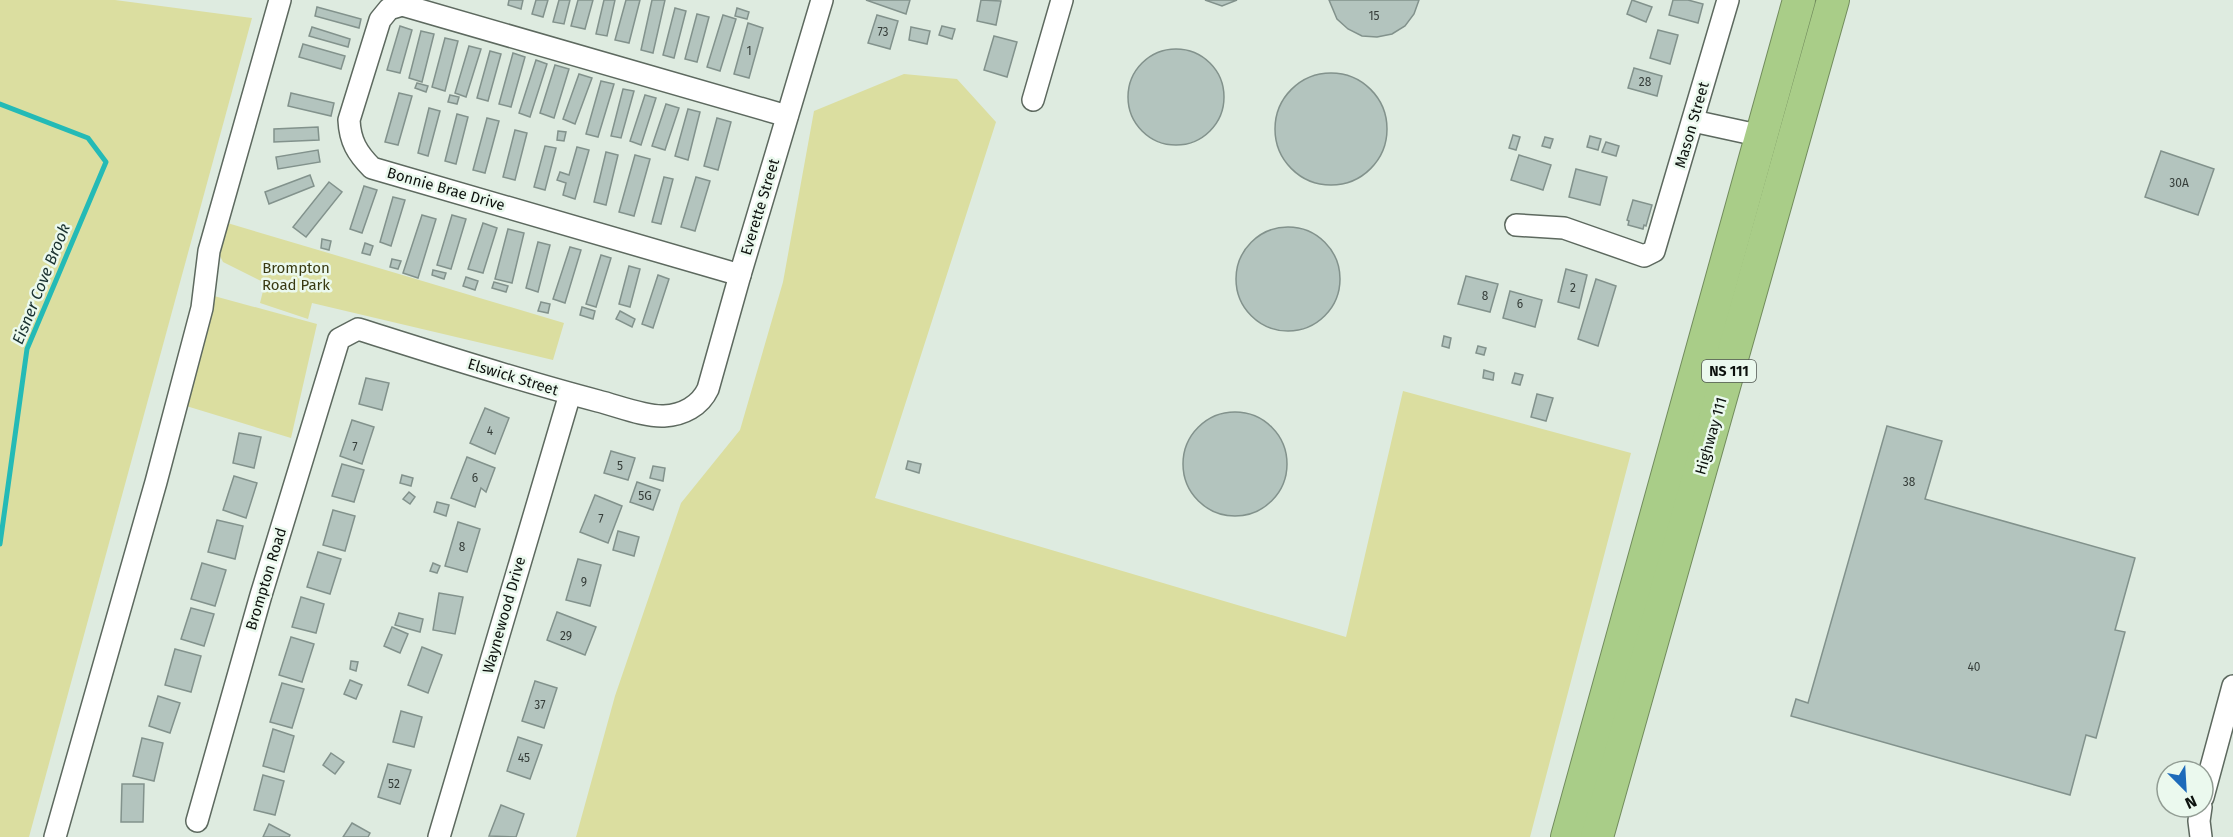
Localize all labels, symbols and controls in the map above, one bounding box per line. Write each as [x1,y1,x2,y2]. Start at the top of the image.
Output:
house number: 15 [1368,9,1380,23]
house number: 73 [877,25,889,39]
house number: 1 [746,44,752,58]
house number: 28 [1639,75,1652,89]
street label: Mason Street [1671,79,1713,170]
street label: Everette Street [737,156,783,258]
street label: Bonnie Brae Drive [385,164,507,214]
house number: 30A [2169,176,2189,190]
water label: Eisner Cove Brook [8,221,74,347]
park label: Brompton Road Park [262,259,330,294]
house number: 2 [1570,281,1576,295]
house number: 8 [1482,289,1489,303]
house number: 6 [1517,297,1523,311]
street label: Elswick Street [466,355,561,399]
road number: NS 111 [1702,360,1756,382]
street label: Highway 111 [1691,395,1731,477]
house number: 4 [487,424,494,438]
house number: 7 [352,440,358,454]
house number: 5 [617,459,623,473]
house number: 6 [472,471,478,485]
house number: 38 [1903,475,1916,489]
house number: 5G [638,489,652,503]
house number: 7 [598,512,604,526]
street label: Brompton Road [242,526,290,632]
house number: 8 [459,540,466,554]
street label: Waynewood Drive [479,555,529,675]
house number: 9 [581,575,587,589]
house number: 29 [560,629,572,643]
house number: 40 [1967,660,1981,674]
house number: 37 [534,698,546,712]
house number: 45 [518,751,530,765]
north arrow [2155,759,2215,819]
house number: 52 [388,777,400,791]
text: N [2182,791,2200,813]

